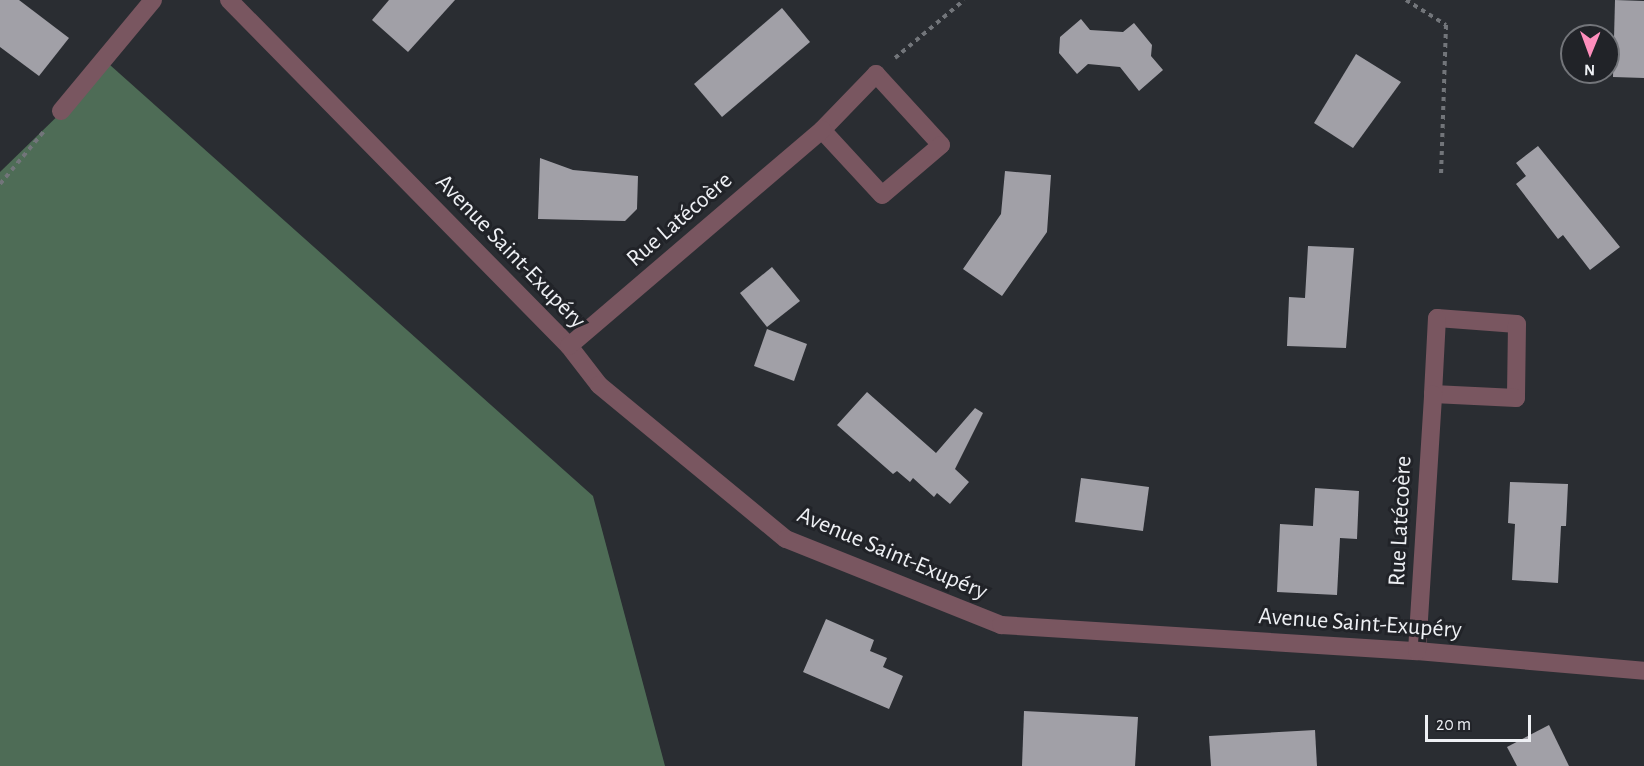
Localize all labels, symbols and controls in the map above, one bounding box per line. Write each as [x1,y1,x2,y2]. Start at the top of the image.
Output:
north arrow [1560,24,1620,84]
text: N [1584,62,1595,78]
street label: Rue Latécoère [621,166,739,274]
street label: Avenue Saint-Exupéry [429,169,591,335]
street label: Rue Latécoère [1383,455,1419,587]
street label: Avenue Saint-Exupéry [793,501,991,607]
street label: Avenue Saint-Exupéry [1257,603,1463,645]
scale bar [1428,703,1534,741]
text: 20 m [1436,716,1471,734]

